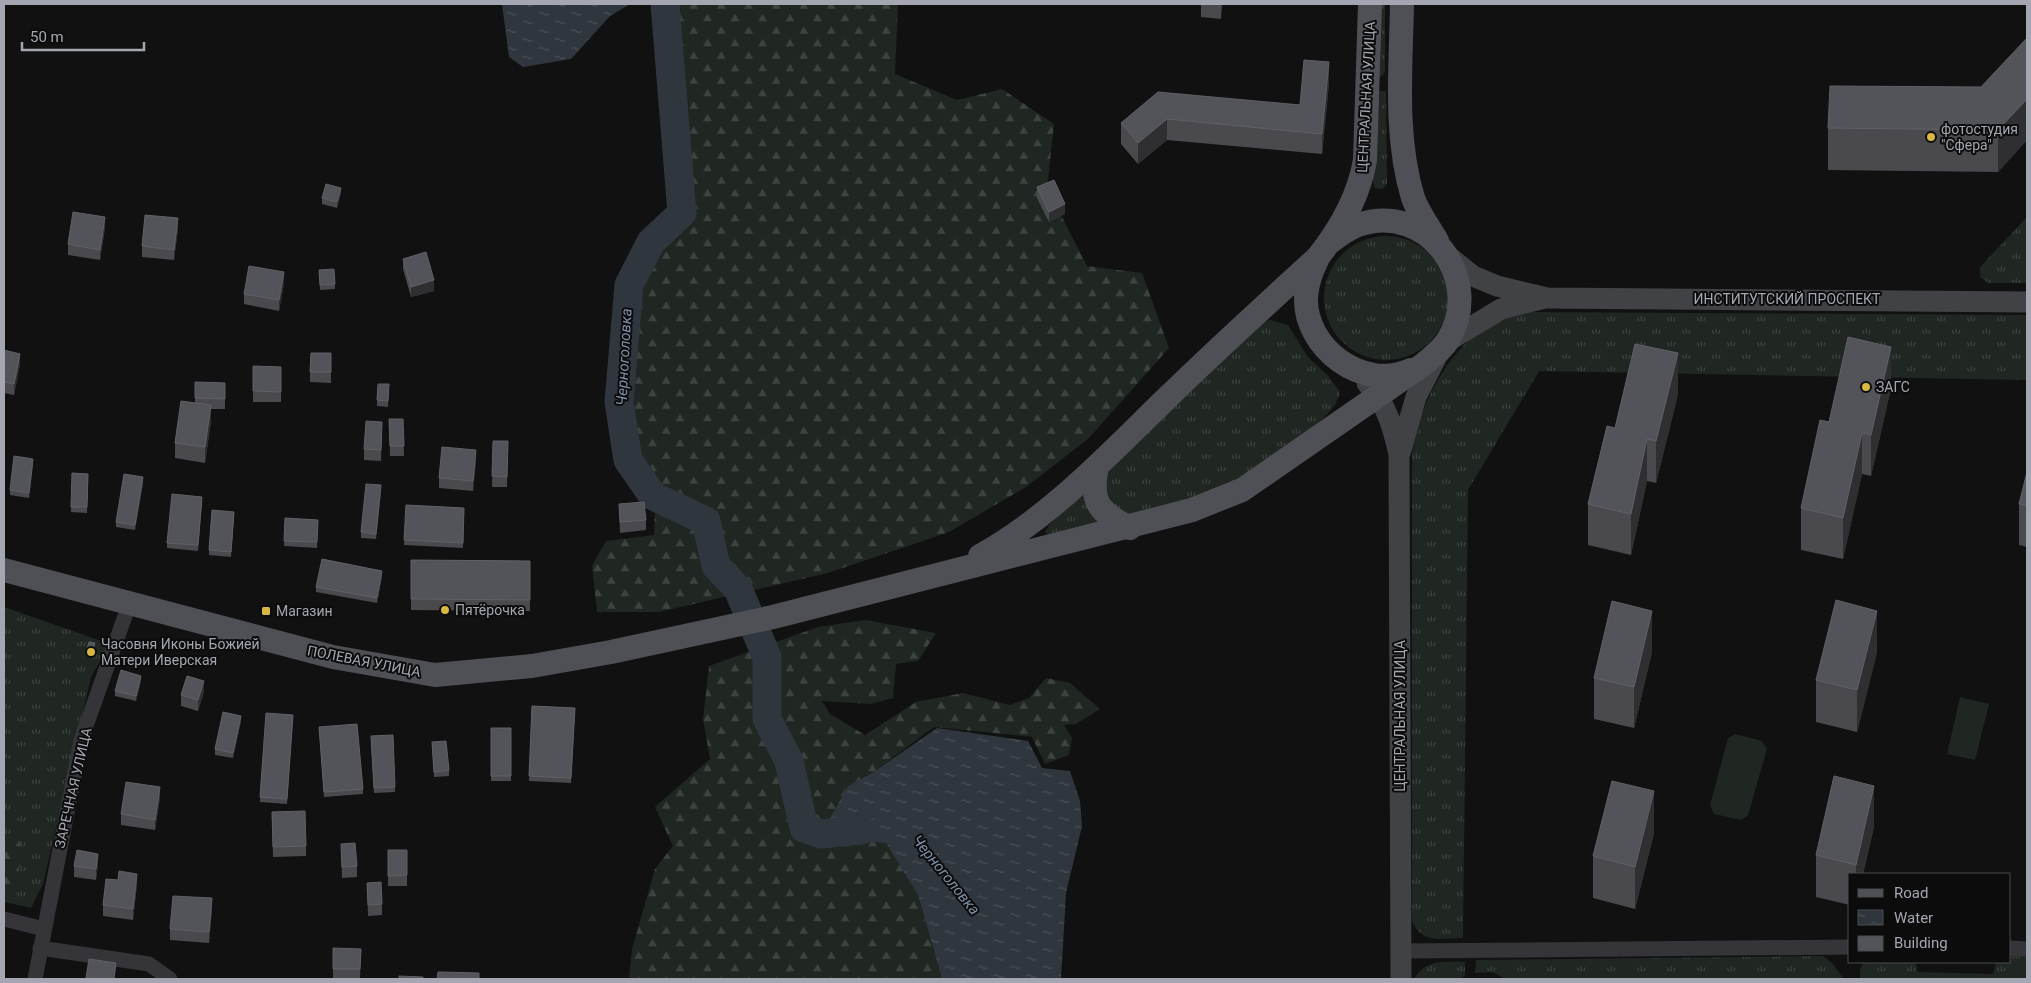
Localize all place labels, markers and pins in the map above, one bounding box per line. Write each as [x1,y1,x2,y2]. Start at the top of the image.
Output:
place label: фотостудия "Сфера" [1941,121,2018,153]
marker: фотостудия "Сфера" [1925,131,1937,143]
place label: ЗАГС [1876,379,1910,395]
marker: ЗАГС [1860,381,1872,393]
place label: Пятёрочка [455,602,525,618]
place label: Магазин [276,603,333,619]
marker: Пятёрочка [439,604,451,616]
marker: Магазин [260,605,272,617]
place label: Часовня Иконы Божией Матери Иверская [101,636,260,668]
marker: Часовня Иконы Божией Матери Иверская [85,646,97,658]

